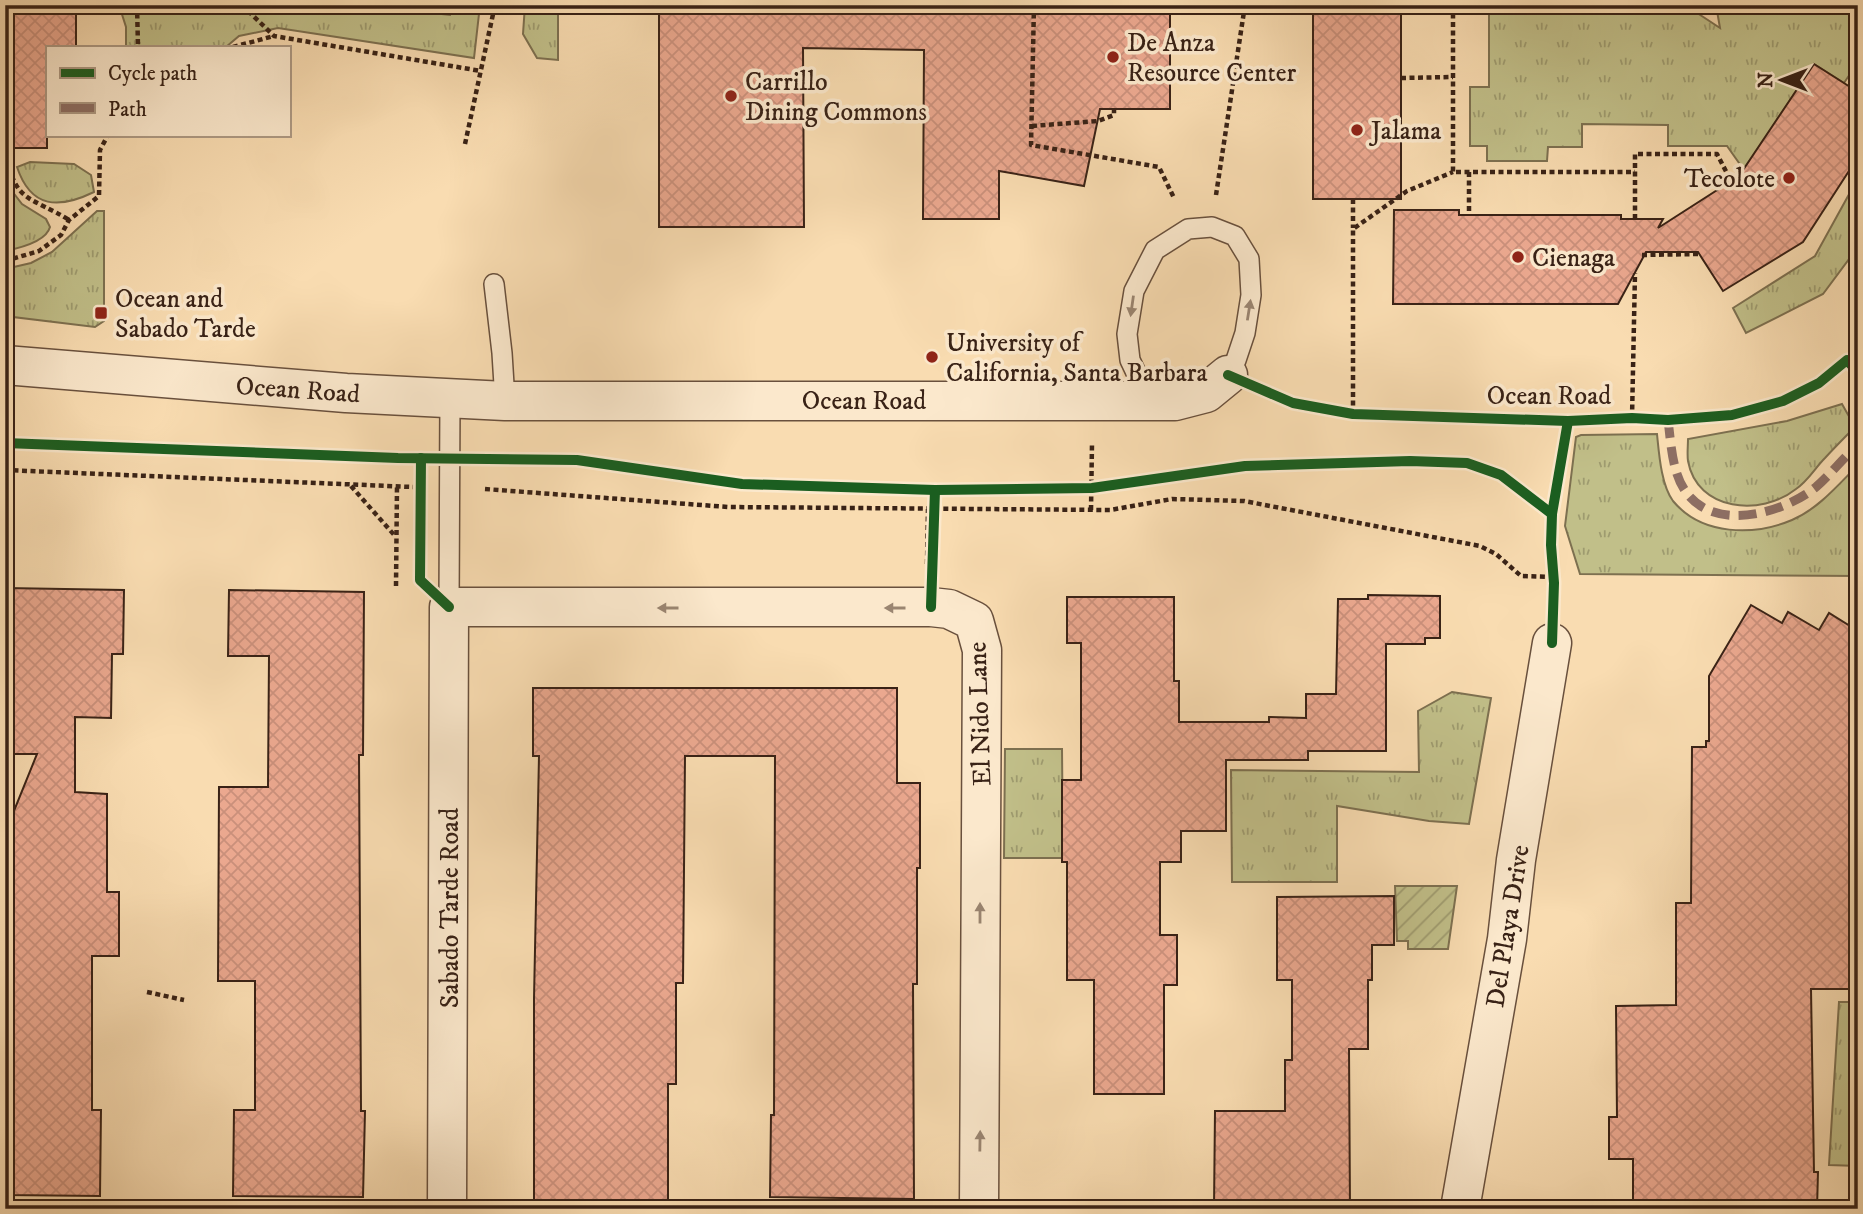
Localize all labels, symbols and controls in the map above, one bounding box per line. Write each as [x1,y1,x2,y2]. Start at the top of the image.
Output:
place label: De Anza Resource Center [1127,27,1297,90]
legend [46,46,290,136]
north arrow [1748,46,1818,116]
marker: De Anza Resource Center [1105,49,1121,65]
text: Cycle path [108,61,197,87]
place label: Carrillo Dining Commons [745,66,927,129]
text: N [1755,72,1778,88]
marker: Carrillo Dining Commons [723,88,739,104]
text: Path [108,97,147,123]
place label: Jalama [1369,115,1441,148]
marker: Jalama [1349,122,1365,138]
place label: Tecolote [1684,163,1775,196]
marker: Tecolote [1781,170,1797,186]
place label: Cienaga [1532,242,1615,275]
marker: Cienaga [1510,249,1526,265]
place label: Ocean and Sabado Tarde [115,283,256,346]
one-way arrow [1126,295,1137,317]
one-way arrow [1244,299,1255,321]
marker: Ocean and Sabado Tarde [93,305,109,321]
place label: University of California, Santa Barbara [946,327,1208,390]
marker: University of California, Santa Barbara [924,349,940,365]
street label: Ocean Road [235,370,361,411]
street label: Ocean Road [1487,380,1611,413]
street label: Ocean Road [802,385,926,418]
one-way arrow [657,602,679,614]
one-way arrow [884,602,906,614]
street label: El Nido Lane [961,641,1000,787]
street label: Sabado Tarde Road [434,808,467,1008]
street label: Del Playa Drive [1479,843,1538,1010]
one-way arrow [974,902,986,924]
one-way arrow [974,1129,985,1151]

